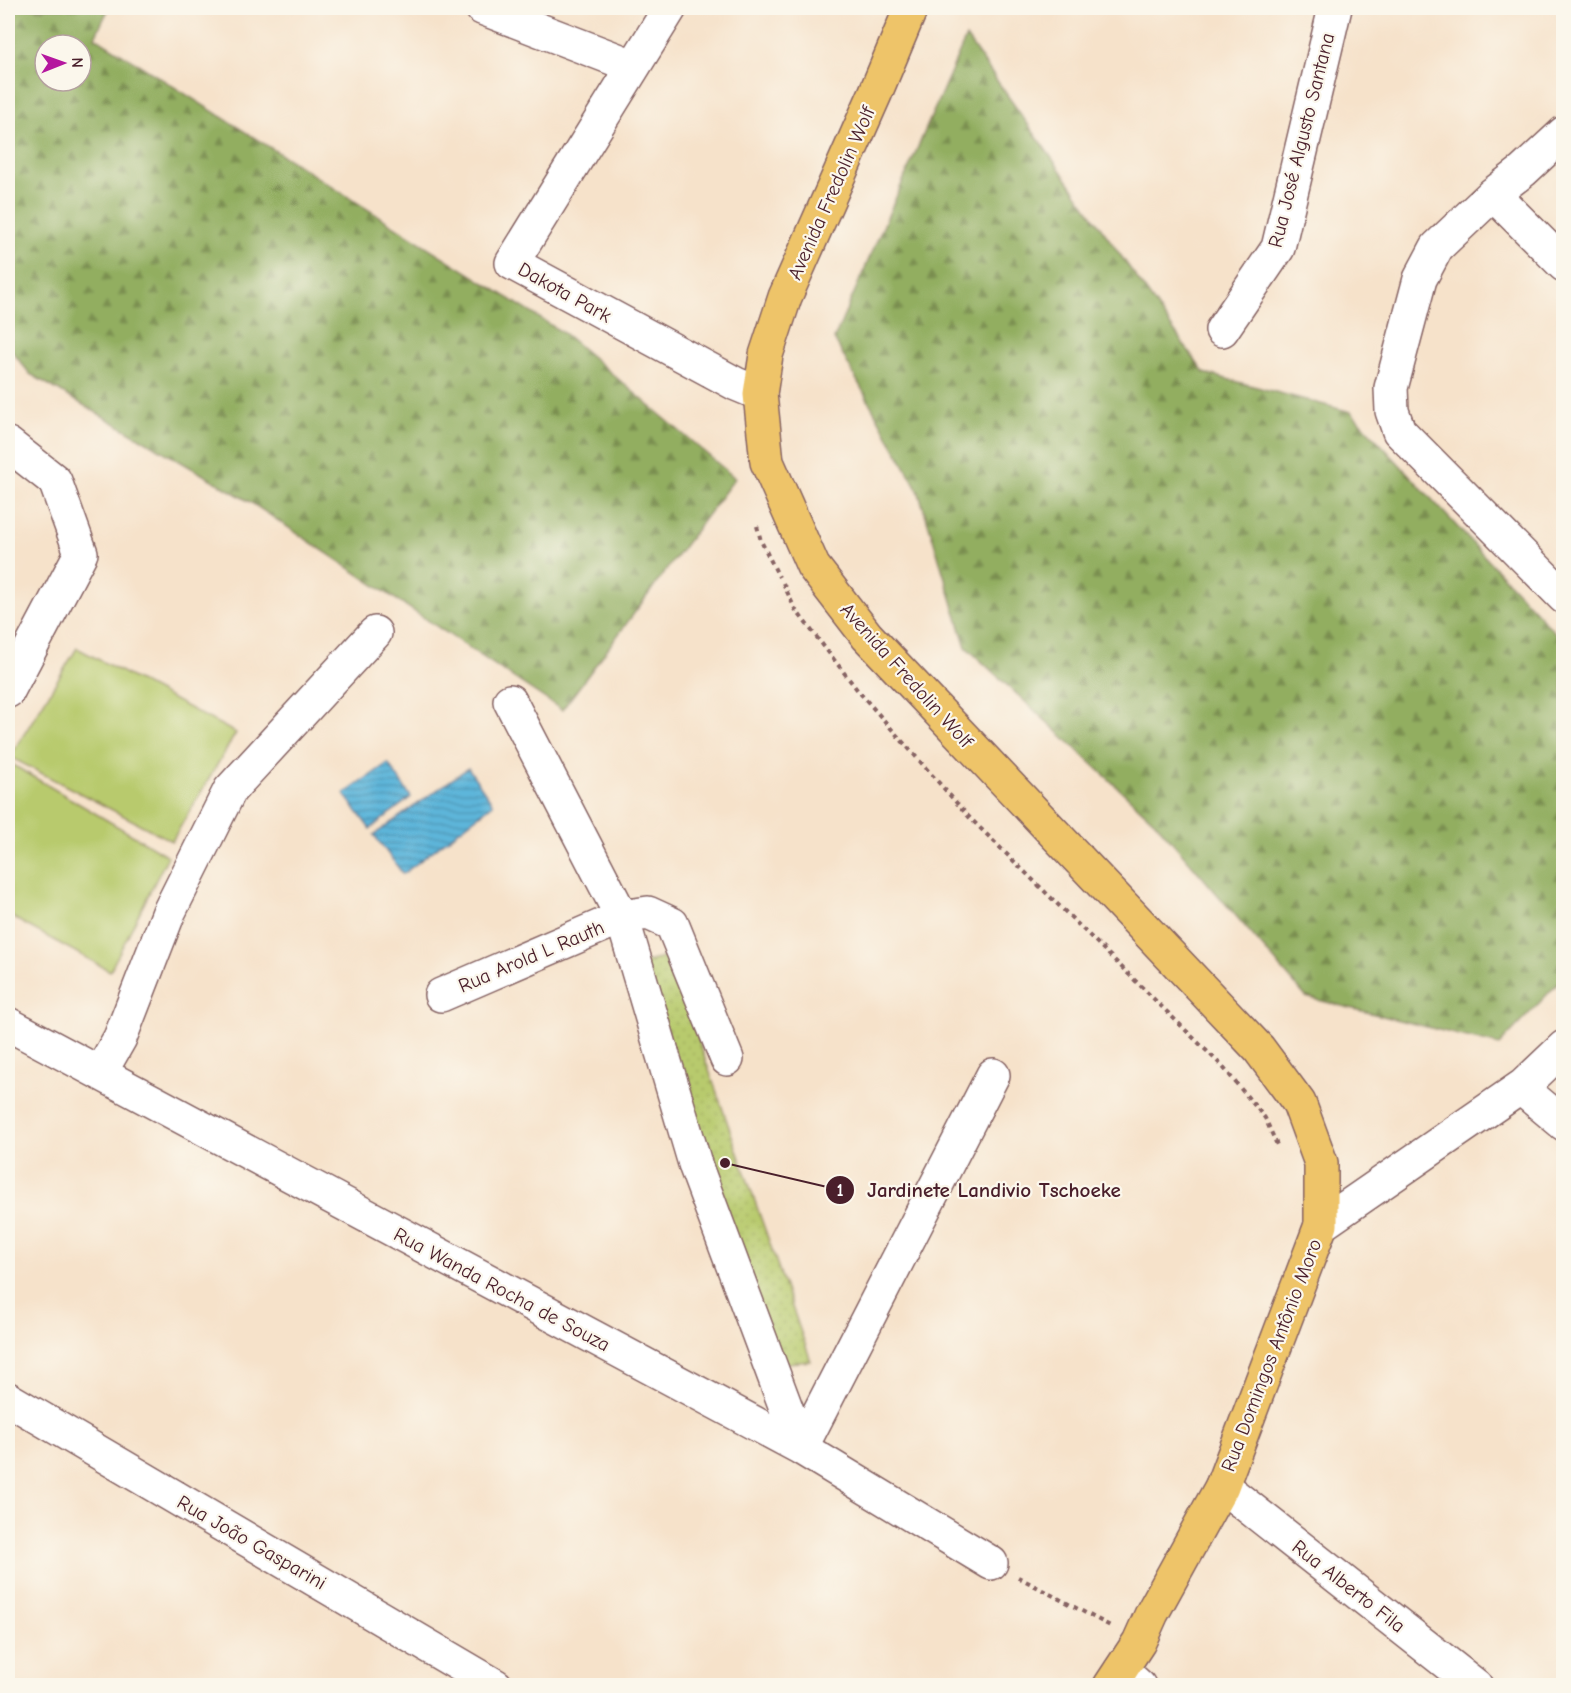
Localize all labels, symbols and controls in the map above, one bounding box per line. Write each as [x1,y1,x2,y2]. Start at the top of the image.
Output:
street label: Rua José Algusto Santana [1264,30,1339,250]
north arrow [33,33,93,93]
text: N [68,57,86,68]
street label: Avenida Fredolin Wolf [783,102,881,283]
street label: Dakota Park [514,257,616,328]
street label: Avenida Fredolin Wolf [836,598,979,754]
street label: Rua Arold L Rauth [455,915,607,998]
callout: Jardinete Landivio Tschoeke [825,1170,1132,1209]
text: Jardinete Landivio Tschoeke [867,1178,1121,1202]
text: 1 [836,1180,844,1201]
street label: Rua Wanda Rocha de Souza [390,1223,614,1356]
street label: Rua Domingos Antônio Moro [1216,1236,1327,1475]
street label: Rua João Gasparini [173,1490,330,1594]
street label: Rua Alberto Fila [1288,1535,1410,1638]

